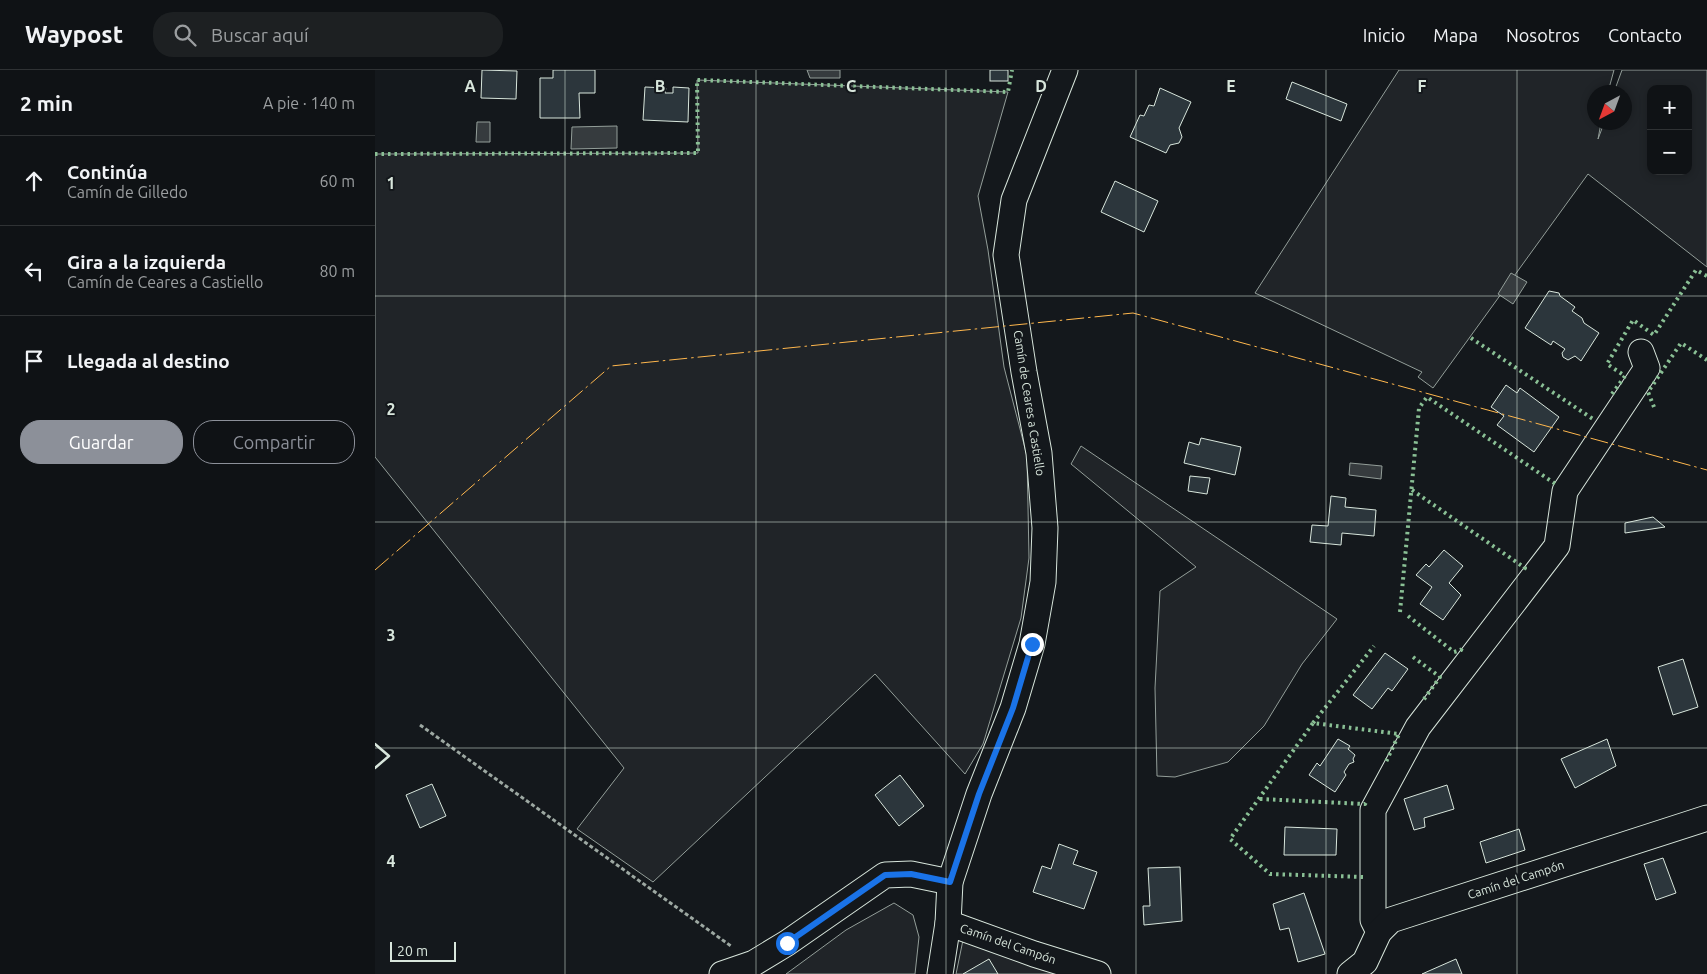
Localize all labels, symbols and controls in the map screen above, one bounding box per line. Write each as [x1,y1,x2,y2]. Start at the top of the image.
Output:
search box [153,12,503,57]
text: Waypost [25,21,123,48]
icon: search [171,21,199,49]
text: Buscar aquí [211,24,309,46]
text: Inicio [1363,25,1405,45]
text: Mapa [1433,25,1478,45]
text: Nosotros [1506,25,1580,45]
text: Contacto [1608,25,1682,45]
text: A [464,77,476,95]
text: B [655,77,665,95]
text: C [846,77,856,95]
text: D [1035,77,1047,95]
text: E [1226,77,1236,95]
text: F [1418,77,1427,95]
north arrow [1587,85,1632,130]
map controls [1647,85,1692,175]
button: + [1647,85,1692,130]
text: 2 min [20,91,73,115]
text: A pie · 140 m [263,94,355,112]
button: − [1647,130,1692,175]
text: Continúa [67,161,148,183]
icon: ahead [20,167,48,195]
text: 60 m [319,172,355,190]
text: 1 [386,174,396,192]
text: Camín de Gilledo [67,183,188,201]
text: Gira a la izquierda [67,251,226,273]
icon: left [20,257,48,285]
text: 80 m [319,262,355,280]
text: Camín de Ceares a Castiello [67,273,263,291]
street label: Camín de Ceares a Castiello [1012,329,1047,477]
icon: arrive [20,347,48,375]
text: Llegada al destino [67,350,230,372]
text: 2 [386,400,396,418]
button: Guardar [20,420,183,464]
button: Compartir [193,420,355,464]
text: 3 [386,626,396,644]
route end [1021,633,1044,656]
text: 4 [386,852,396,870]
street label: Camín del Campón [1466,858,1566,901]
street label: Camín del Campón [958,921,1058,966]
route start [776,932,799,955]
scale bar [390,939,456,962]
text: 20 m [397,943,428,959]

